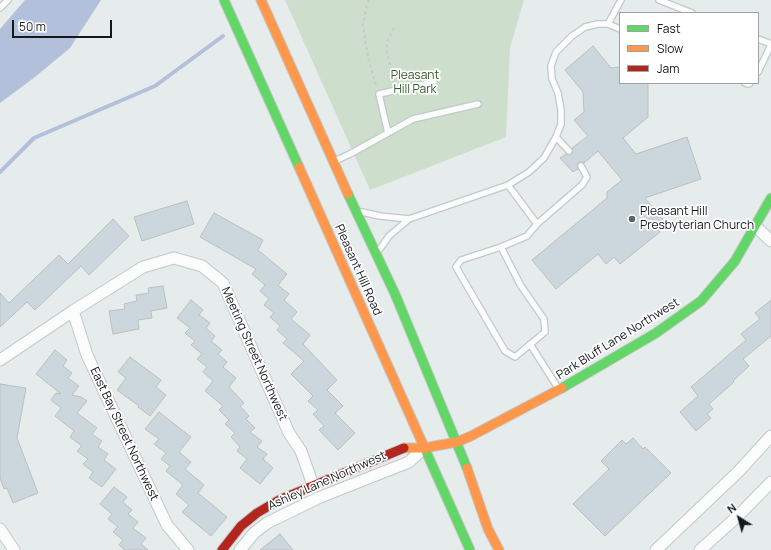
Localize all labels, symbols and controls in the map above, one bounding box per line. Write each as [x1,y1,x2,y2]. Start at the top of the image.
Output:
scale bar [14,12,114,38]
legend [619,12,759,84]
text: 50 m [19,18,46,35]
text: Fast [657,20,681,37]
text: Slow [657,40,683,57]
text: Jam [657,60,679,77]
park label: Pleasant Hill Park [391,69,439,97]
place label: Pleasant Hill Presbyterian Church [640,205,754,233]
marker: Pleasant Hill Presbyterian Church [627,214,637,224]
street label: Pleasant Hill Road [331,222,385,318]
street label: Meeting Street Northwest [218,285,290,423]
street label: Park Bluff Lane Northwest [554,295,682,383]
street label: East Bay Street Northwest [87,365,161,503]
street label: Ashley Lane Northwest [266,449,388,513]
north arrow [719,498,759,538]
text: N [724,500,739,516]

